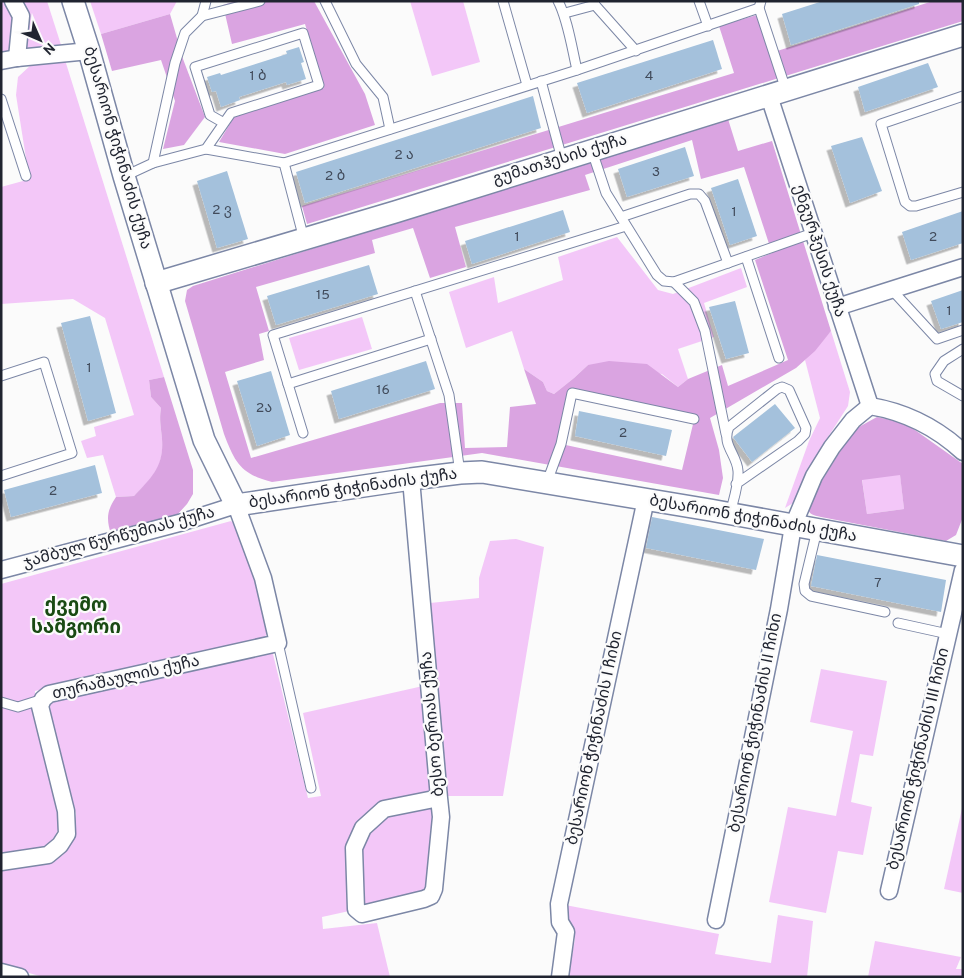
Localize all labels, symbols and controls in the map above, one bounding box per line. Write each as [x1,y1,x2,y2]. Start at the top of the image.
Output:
north arrow [15,15,65,65]
text: N [39,39,58,58]
street label: ბესარიონ ჭიჭინაძის ქუჩა [78,44,156,252]
house number: 1 ბ [250,68,267,85]
house number: 4 [645,68,653,85]
street label: გუმათჰესის ქუჩა [490,130,630,190]
house number: 2 ა [394,147,414,164]
house number: 3 [652,164,660,181]
house number: 2 ბ [325,168,345,185]
street label: ენგურჰესის ქუჩა [788,182,850,320]
house number: 2 ვ [212,202,232,219]
house number: 1 [731,204,737,221]
house number: 1 [514,229,520,246]
house number: 2 [929,229,937,246]
house number: 15 [316,287,330,304]
house number: 1 [946,303,952,320]
house number: 1 [86,360,92,377]
house number: 16 [376,382,390,399]
house number: 2ა [256,400,272,417]
house number: 2 [619,425,627,442]
street label: ბესარიონ ჭიჭინაძის ქუჩა [248,464,458,514]
house number: 2 [49,483,57,500]
street label: ბესარიონ ჭიჭინაძის ქუჩა [648,491,858,547]
street label: ჯამბულ წურწუმიას ქუჩა [21,503,217,573]
house number: 7 [874,575,882,592]
district label: ქვემო სამგორი [31,594,121,640]
street label: ბესარიონ ჭიჭინაძის II ჩიხი [725,612,787,834]
street label: ბესარიონ ჭიჭინაძის I ჩიხი [562,629,628,847]
street label: ბესარიონ ჭიჭინაძის III ჩიხი [884,646,954,872]
street label: თურაშაულის ქუჩა [50,651,202,705]
street label: ბესო ბერიას ქუჩა [417,651,449,797]

